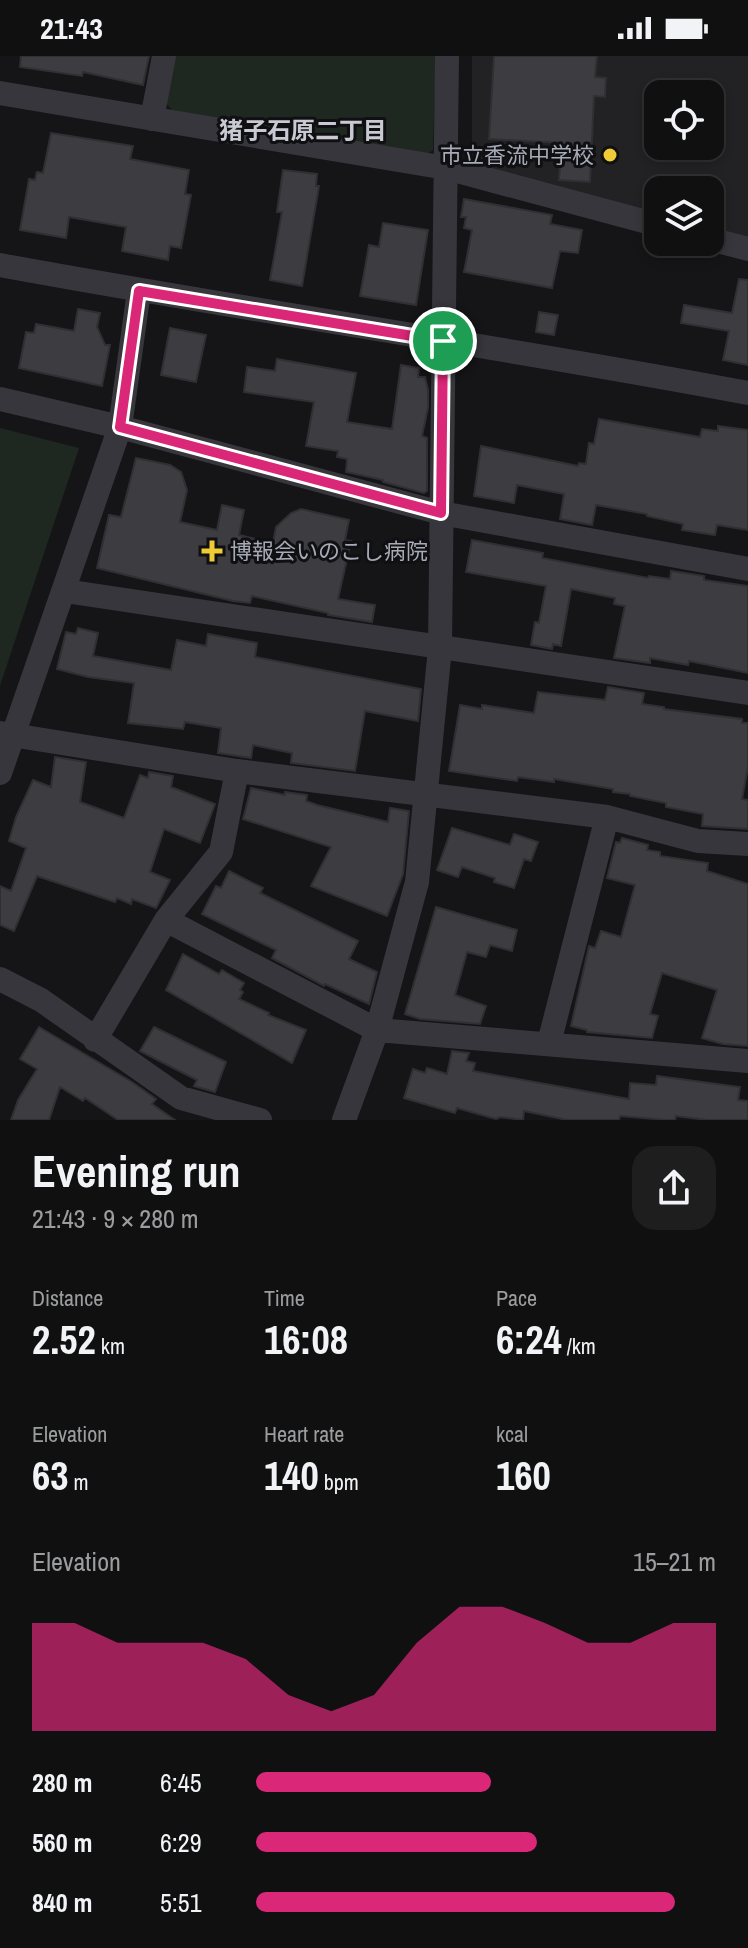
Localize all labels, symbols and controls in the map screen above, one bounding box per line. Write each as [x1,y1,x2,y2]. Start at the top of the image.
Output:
text: 21:43 [40,8,103,48]
map controls [644,80,724,256]
button: locate [644,80,724,160]
district label: 猪子石原二丁目 [219,114,387,146]
place label: 市立香流中学校 [440,140,594,170]
marker: 市立香流中学校 [601,146,619,164]
button: layers [644,176,724,256]
pin [409,307,477,375]
icon: arrive [421,319,465,363]
place label: 博報会いのこし病院 [230,536,428,566]
marker: 博報会いのこし病院 [201,540,223,562]
text: Evening run [32,1141,241,1201]
button: share [632,1146,716,1230]
text: 21:43 · 9 × 280 m [32,1201,199,1236]
text: Distance [32,1283,103,1313]
text: Time [264,1283,305,1313]
text: Pace [496,1283,537,1313]
text: 2.52 [32,1313,96,1366]
text: 16:08 [264,1313,348,1366]
text: 6:24 [496,1313,562,1366]
text: km [96,1331,125,1361]
text: /km [562,1331,596,1361]
text: Elevation [32,1419,107,1449]
text: Heart rate [264,1419,344,1449]
text: kcal [496,1419,528,1449]
text: 63 [32,1449,68,1502]
text: 140 [264,1449,319,1502]
text: 160 [496,1449,551,1502]
text: m [68,1467,89,1497]
text: bpm [319,1467,359,1497]
text: Elevation [32,1544,121,1579]
text: 15–21 m [633,1544,716,1579]
text: 280 m [32,1765,92,1800]
text: 6:45 [160,1765,202,1800]
text: 560 m [32,1825,92,1860]
text: 6:29 [160,1825,202,1860]
text: 840 m [32,1885,92,1920]
text: 5:51 [160,1885,202,1920]

